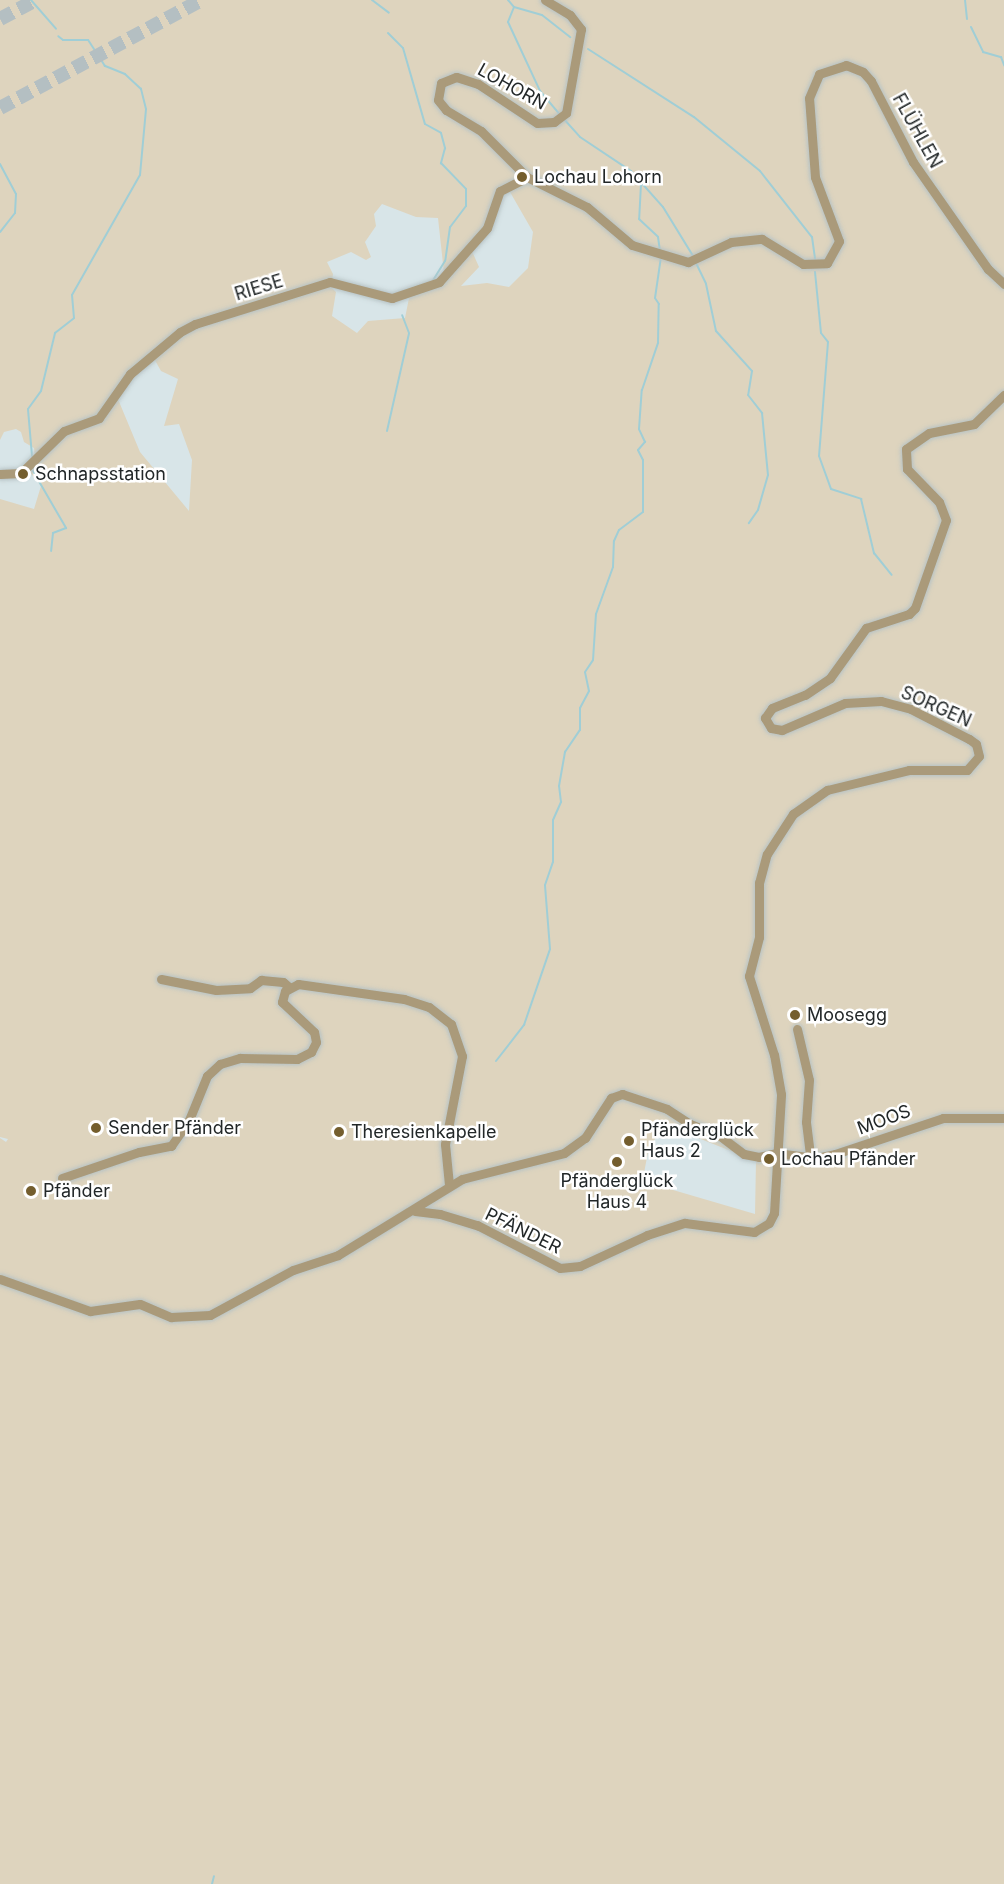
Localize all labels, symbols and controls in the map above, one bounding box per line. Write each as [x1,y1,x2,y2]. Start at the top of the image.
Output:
street label: LOHORN [474,59,550,115]
street label: FLÜHLEN [888,90,946,172]
place label: Lochau Lohorn [534,166,662,188]
marker: Lochau Lohorn [515,170,529,184]
street label: RIESE [232,270,286,306]
place label: Schnapsstation [35,463,166,485]
marker: Schnapsstation [16,467,30,481]
street label: SORGEN [897,682,975,732]
place label: Moosegg [807,1004,887,1026]
marker: Moosegg [788,1008,802,1022]
street label: MOOS [854,1100,914,1140]
place label: Sender Pfänder [108,1117,241,1139]
place label: Pfänderglück Haus 2 [641,1120,754,1162]
marker: Sender Pfänder [89,1121,103,1135]
place label: Theresienkapelle [351,1121,496,1143]
marker: Theresienkapelle [332,1125,346,1139]
marker: Pfänderglück Haus 2 [622,1134,636,1148]
place label: Lochau Pfänder [781,1148,916,1170]
marker: Lochau Pfänder [762,1152,776,1166]
marker: Pfänderglück Haus 4 [610,1155,624,1169]
place label: Pfänderglück Haus 4 [561,1171,673,1214]
place label: Pfänder [43,1180,110,1202]
marker: Pfänder [24,1184,38,1198]
street label: PFÄNDER [481,1203,565,1259]

